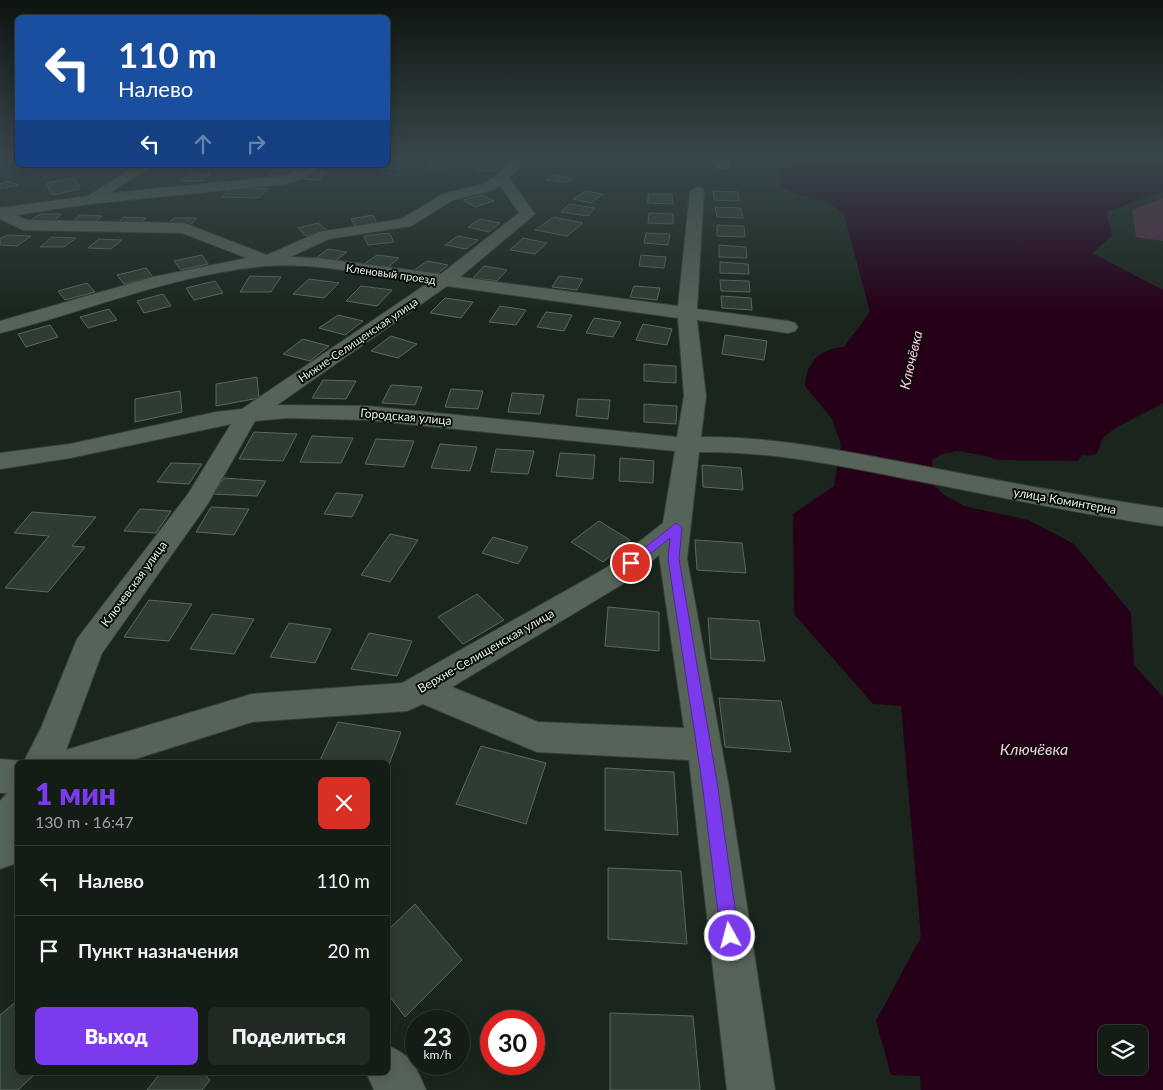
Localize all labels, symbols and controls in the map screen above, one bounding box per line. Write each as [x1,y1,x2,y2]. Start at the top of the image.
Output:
text: 110 m [118,33,217,75]
icon: left [35,35,100,100]
text: Налево [118,75,193,102]
icon: left [136,130,164,158]
icon: ahead [189,130,217,158]
icon: right [242,130,270,158]
street label: Кленовый проезд [345,261,437,286]
street label: Нижне-Селищенская улица [295,295,420,384]
water label: Ключёвка [896,329,926,391]
street label: Городская улица [360,405,452,428]
street label: улица Коминтерна [1013,484,1118,517]
street label: Ключевская улица [97,538,170,630]
pin [610,542,652,584]
icon: arrive [617,549,645,577]
street label: Верхне-Селищенская улица [415,605,557,696]
water label: Ключёвка [1000,739,1068,758]
text: 1 мин [35,775,116,811]
button: close [318,777,370,829]
text: 130 m · 16:47 [35,812,134,831]
icon: left [35,867,63,895]
text: Налево [78,869,144,892]
text: 110 m [316,869,370,892]
position arrow [703,909,755,961]
icon: arrive [35,937,63,965]
text: Пункт назначения [78,939,239,962]
text: 20 m [327,939,370,962]
button: Выход [35,1007,198,1065]
button: Поделиться [208,1007,370,1065]
speed limit sign: 30 [480,1010,545,1075]
text: 23 [423,1021,452,1051]
map controls [1098,1025,1148,1075]
button: layers [1098,1025,1148,1075]
text: km/h [423,1047,452,1062]

